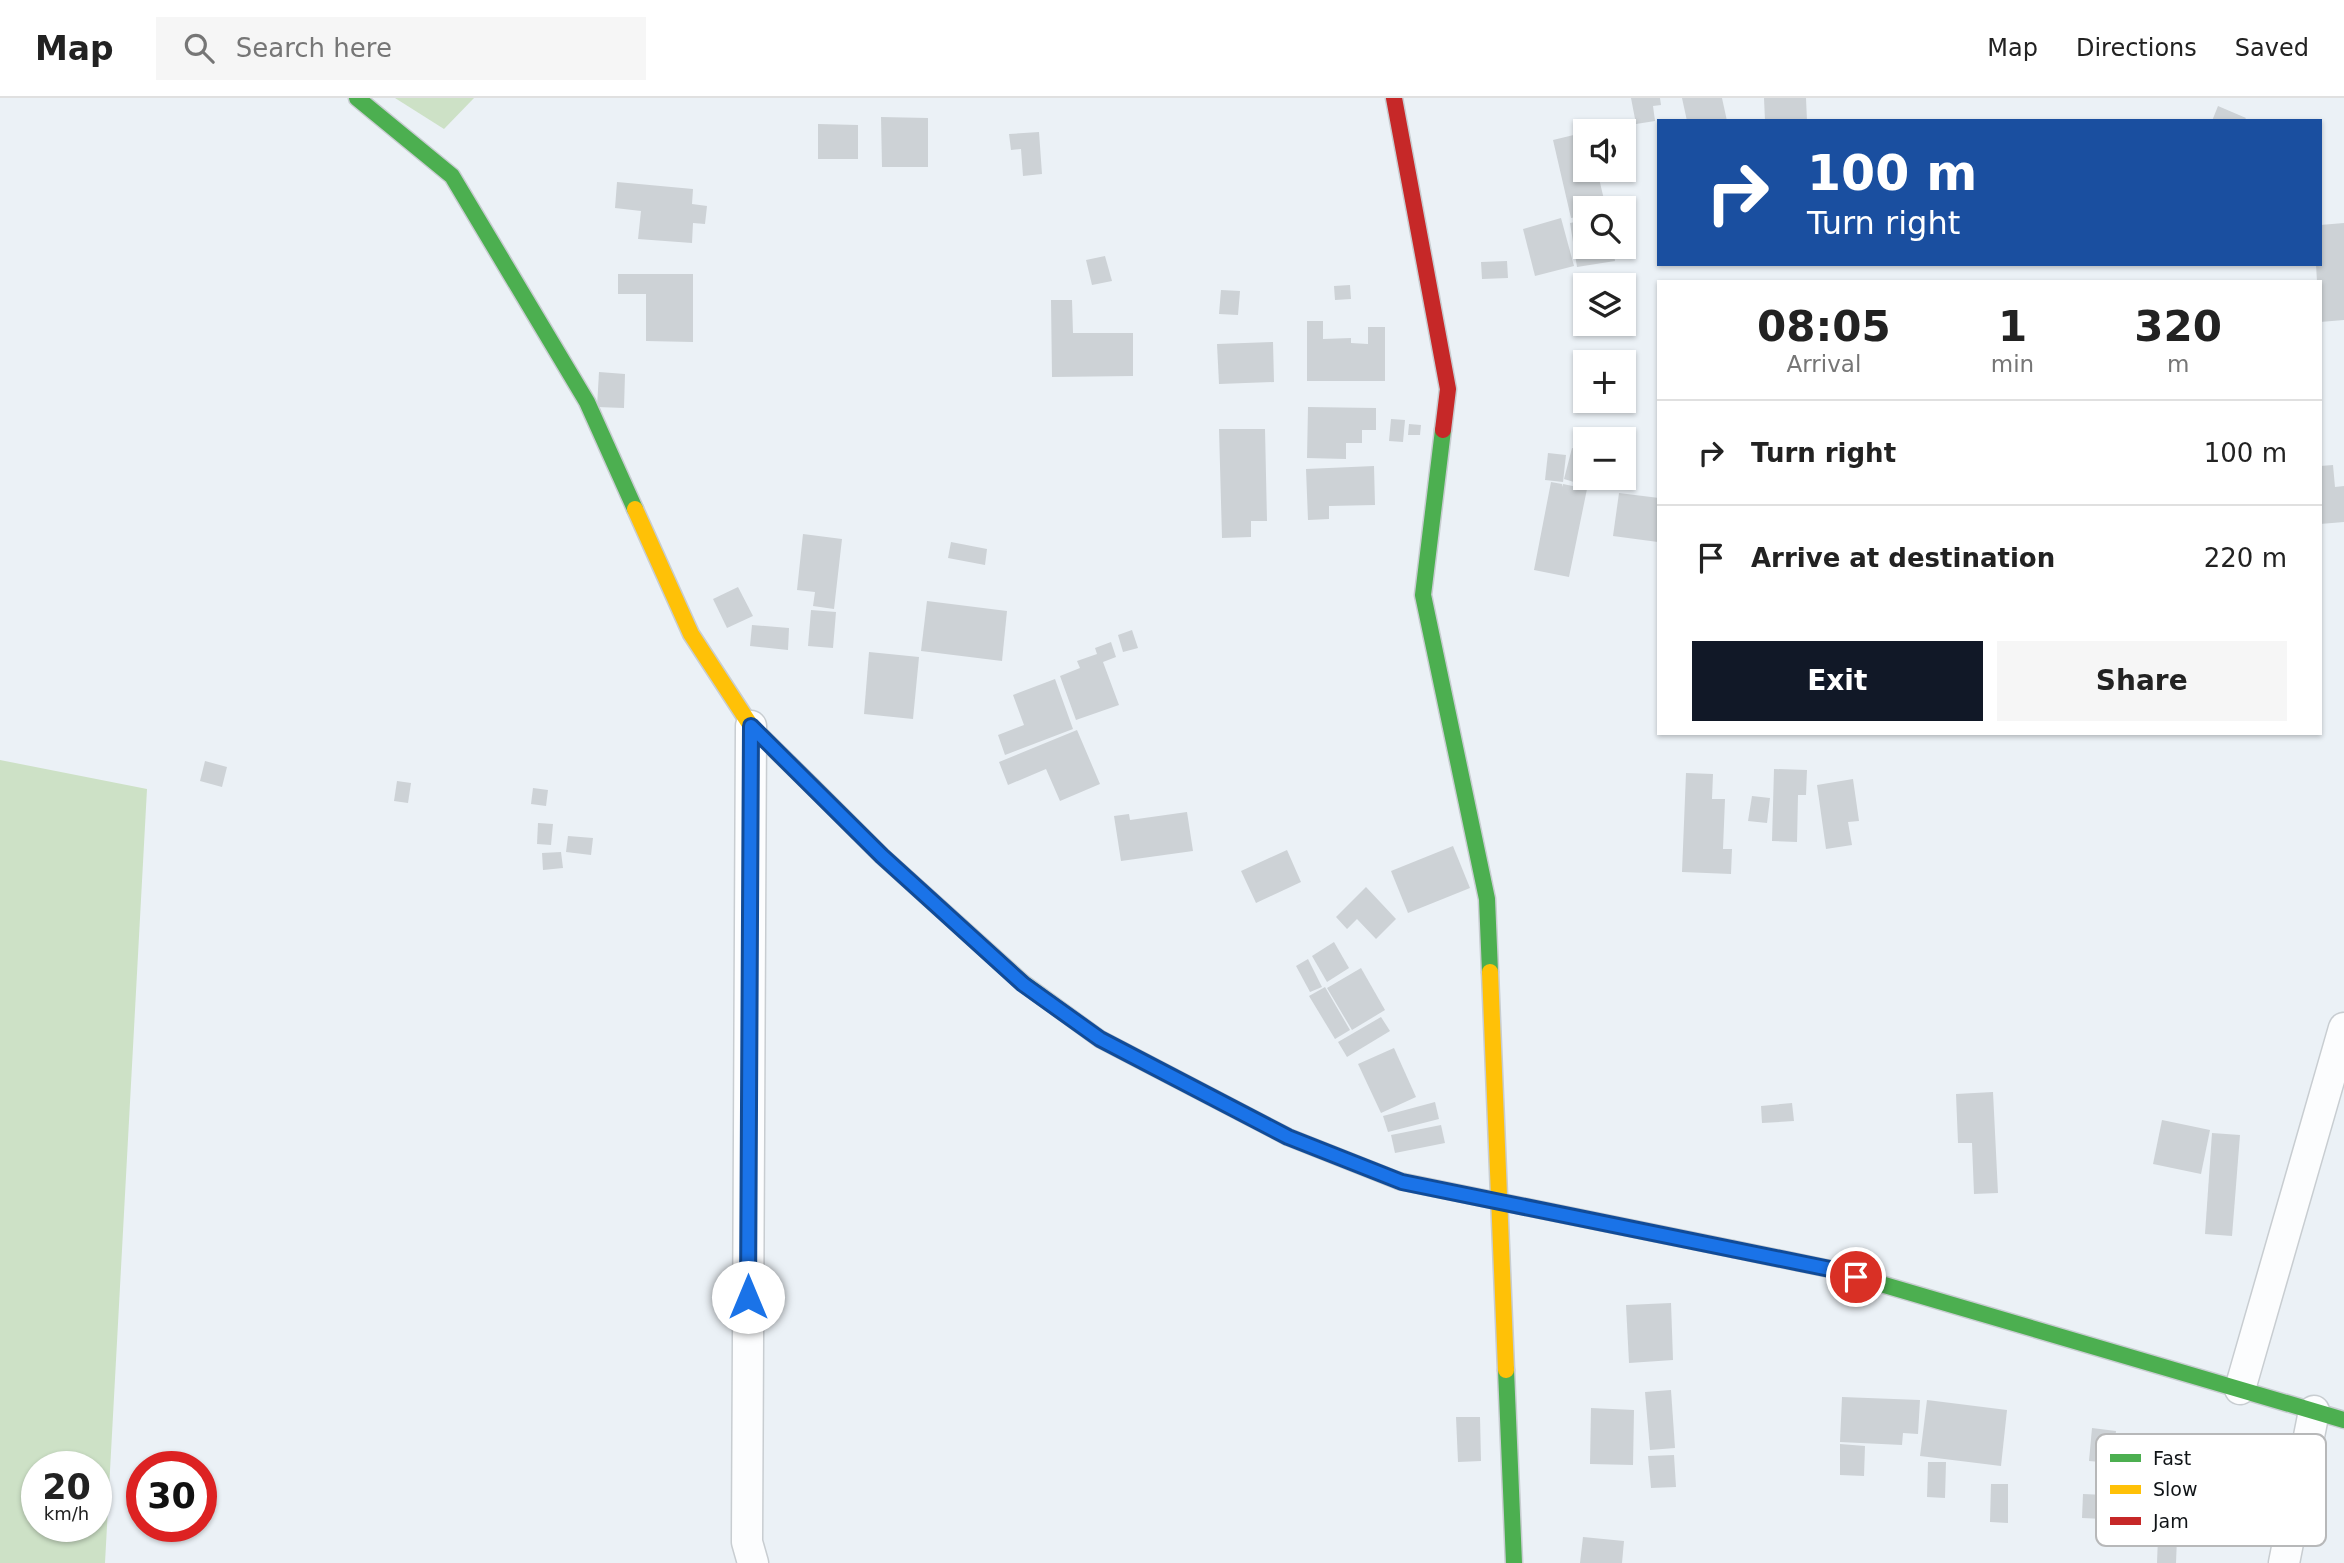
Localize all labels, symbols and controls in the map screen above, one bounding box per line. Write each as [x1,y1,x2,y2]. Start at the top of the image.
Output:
search box [156,17,646,80]
text: Map [35,29,114,68]
icon: search [180,29,218,67]
text: Search here [236,33,392,63]
text: Map [1987,34,2038,62]
text: Directions [2076,34,2197,62]
text: Saved [2235,34,2309,62]
map controls [1573,119,1636,490]
button: sound [1573,119,1636,182]
text: 100 m [1807,145,1977,202]
icon: right [1692,147,1783,238]
button: search [1573,196,1636,259]
text: Turn right [1807,204,1960,242]
button: layers [1573,273,1636,336]
text: 08:05 [1757,302,1891,351]
text: 1 [1998,302,2027,351]
text: 320 [2134,302,2222,351]
button: + [1573,350,1636,413]
text: Arrival [1787,351,1861,377]
text: min [1991,351,2034,377]
text: m [2167,351,2189,377]
button: − [1573,427,1636,490]
icon: right [1692,434,1730,472]
text: Turn right [1751,438,1896,468]
text: 100 m [2204,438,2287,468]
icon: arrive [1692,539,1730,577]
text: Arrive at destination [1751,543,2055,573]
text: 220 m [2204,543,2287,573]
button: Exit [1692,641,1983,721]
button: Share [1997,641,2287,721]
pin [1826,1247,1886,1307]
icon: arrive [1837,1258,1875,1296]
position arrow [711,1260,785,1334]
legend [2096,1434,2326,1546]
text: Fast [2153,1447,2191,1469]
speed limit sign: 30 [126,1451,217,1542]
text: 20 [42,1467,91,1507]
text: Slow [2153,1478,2198,1500]
text: km/h [44,1503,89,1524]
text: Jam [2152,1510,2189,1532]

